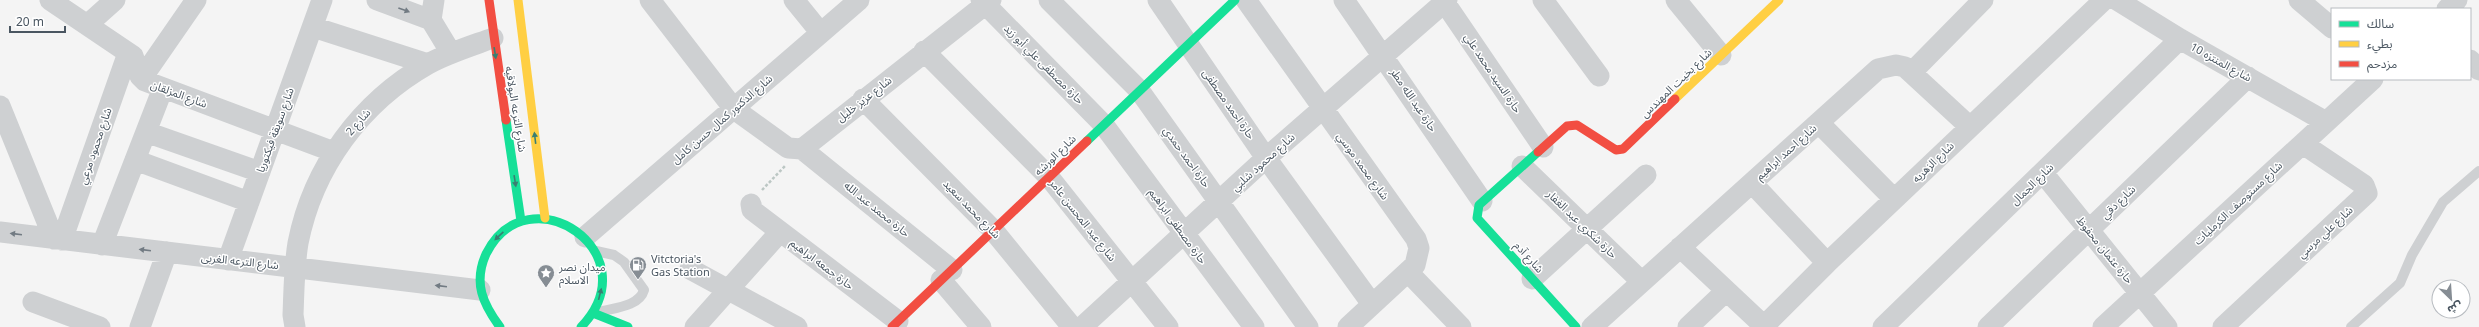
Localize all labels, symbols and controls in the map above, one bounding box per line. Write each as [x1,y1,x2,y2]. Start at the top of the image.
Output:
scale bar [10,8,65,34]
one-way arrow [399,8,411,14]
legend [2331,8,2471,80]
text: 20 m [16,13,44,30]
text: سالك [2367,15,2394,32]
street label: حارة مصطفى علي أبو زيد [999,20,1088,109]
street label: حارة السيد محمد علي [1459,30,1526,117]
text: بطيء [2367,35,2393,54]
street label: شارع المنتزه 10 [2187,39,2255,86]
street label: شارع بخيت المهندس [1637,44,1715,121]
one-way arrow [492,47,498,59]
text: مزدحم [2367,55,2397,73]
street label: حارة عبد الله مطر [1387,64,1441,135]
street label: شارع الترعه البولاقيه [501,65,531,154]
street label: حارة احمد مصطفى [1200,66,1259,142]
street label: شارع الدكتور كمال حسن كامل [668,70,776,167]
street label: شارع عزيز خليل [833,72,895,126]
street label: شارع المزلقان [148,76,210,112]
street label: شارع سويقة فيكتوريا [252,85,298,175]
street label: شارع محمود مرعي [74,105,117,187]
street label: شارع 2 [342,105,374,139]
street label: شارع احمد ابراهيم [1752,120,1821,185]
street label: حارة احمد حمدي [1158,123,1215,192]
street label: شارع محمود شلبي [1228,129,1300,196]
street label: شارع محمد موسي [1332,129,1393,204]
street label: شارع الورشه [1031,131,1080,179]
one-way arrow [532,132,539,144]
street label: شارع الزهريه [1908,138,1958,186]
street label: شارع مستوصف الكرمليات [2190,157,2286,248]
street label: شارع الجمال [2007,159,2057,209]
one-way arrow [512,175,518,187]
street label: شارع عبد المحسن عامر [1045,175,1120,265]
street label: شارع محمد سعيد [940,176,1005,242]
street label: حارة محمد عبد الله [841,177,914,240]
street label: شارع دقي [2097,181,2140,224]
street label: حارة مصطفى ابراهيم [1144,185,1211,268]
street label: حارة شكري عبد الغفار [1541,185,1621,263]
street label: شارع علي مرسي [2294,202,2358,263]
street label: حارة عثمان محفوظ [2074,213,2137,287]
one-way arrow [10,231,22,237]
one-way arrow [494,231,504,240]
street label: حارة جمعه ابراهيم [786,235,858,294]
street label: شارع آدم [1511,238,1548,277]
one-way arrow [139,247,151,253]
street label: شارع الترعه الغربى [200,249,280,273]
place label: Vitctoria's Gas Station [651,251,710,279]
fuel station icon: Vitctoria's Gas Station [628,255,648,280]
place label: ميدان نصر الاسلام [558,259,606,288]
place icon: ميدان نصر الاسلام [536,263,556,288]
north arrow [2431,279,2471,319]
one-way arrow [435,282,447,289]
one-way arrow [598,288,604,301]
text: ش [2445,299,2465,318]

